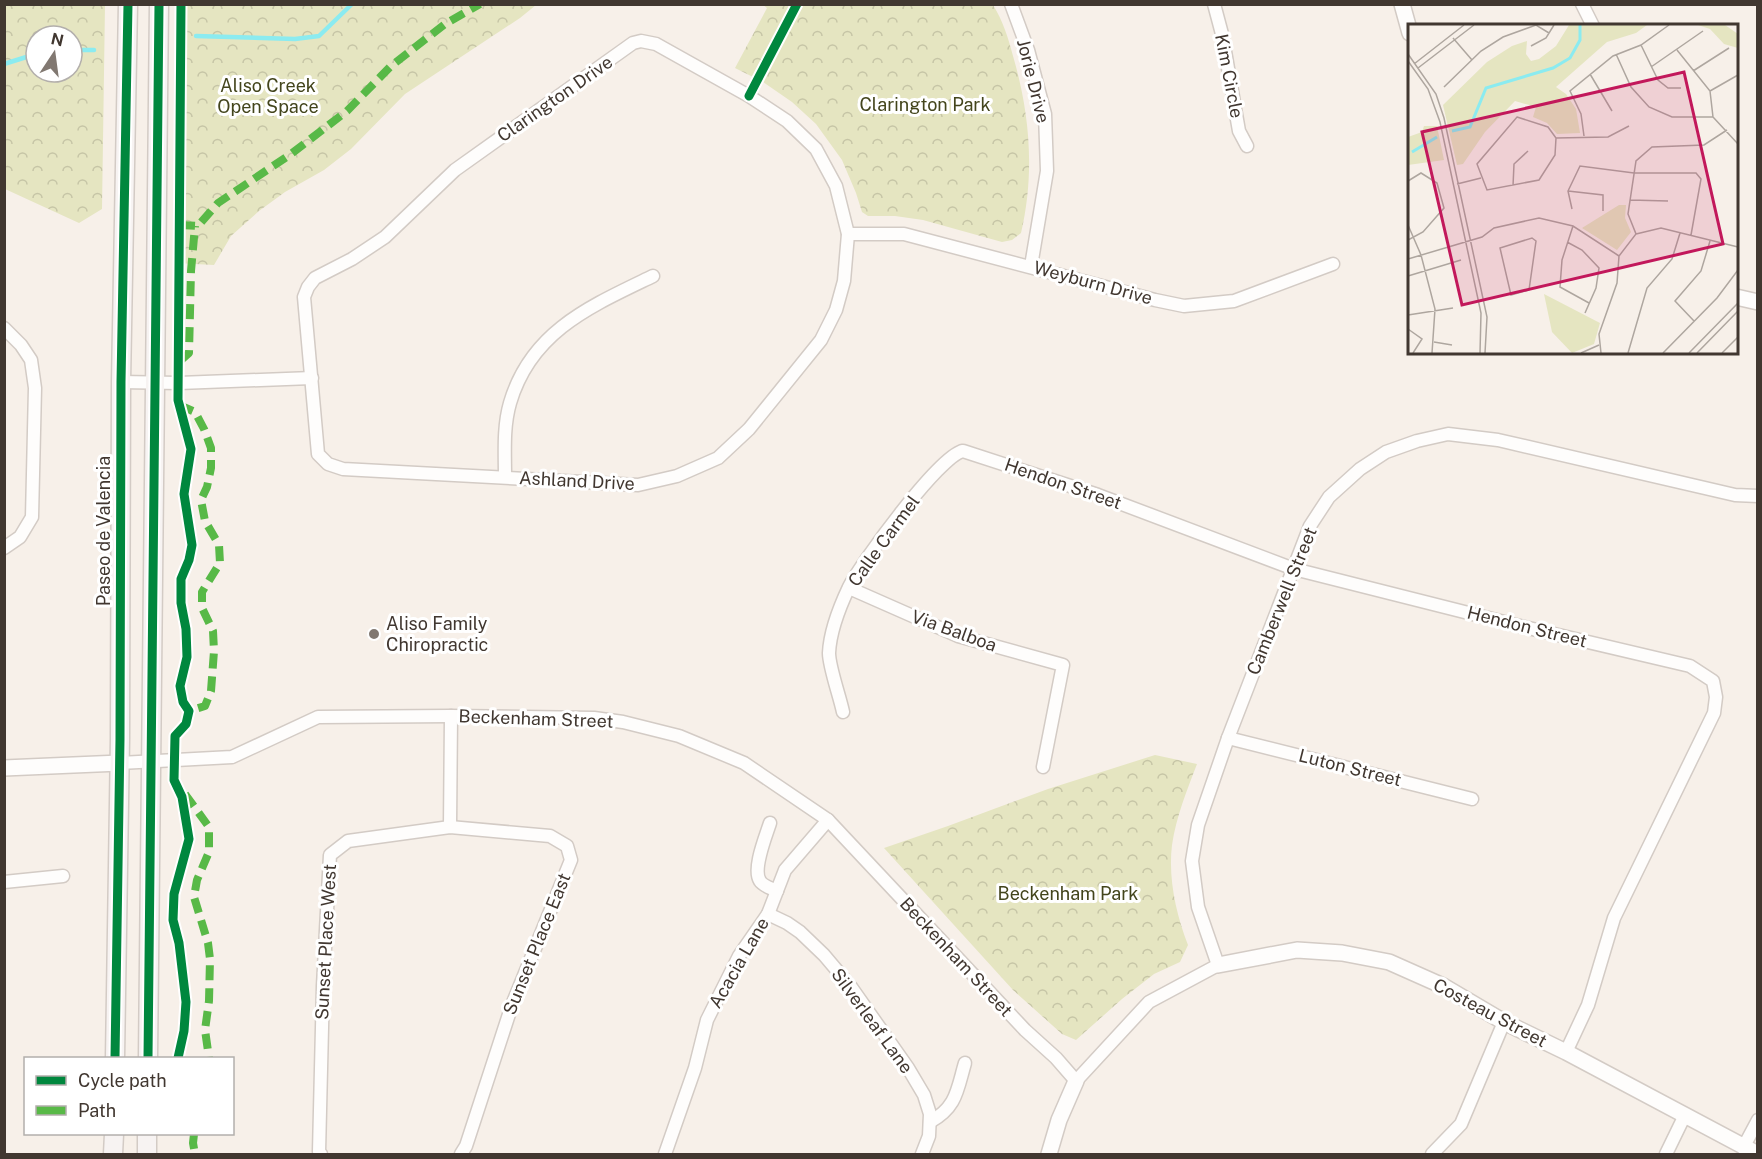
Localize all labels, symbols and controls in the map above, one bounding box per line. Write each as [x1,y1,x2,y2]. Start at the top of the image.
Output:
north arrow [24,24,84,84]
inset map [1408,24,1738,354]
text: N [49,29,65,51]
street label: Kim Circle [1211,32,1248,120]
street label: Jorie Drive [1013,37,1054,125]
street label: Clarington Drive [493,51,616,146]
park label: Aliso Creek Open Space [217,75,319,117]
park label: Clarington Park [859,94,991,115]
street label: Weyburn Drive [1031,257,1155,308]
street label: Hendon Street [1002,454,1125,513]
street label: Paseo de Valencia [93,456,114,606]
street label: Ashland Drive [519,467,635,494]
street label: Calle Carmel [844,491,924,590]
street label: Camberwell Street [1242,524,1321,678]
street label: Hendon Street [1465,602,1589,652]
street label: Via Balboa [909,605,1000,656]
place label: Aliso Family Chiropractic [386,613,488,655]
marker: Aliso Family Chiropractic [367,627,381,641]
street label: Beckenham Street [458,705,614,732]
street label: Luton Street [1297,745,1404,790]
street label: Sunset Place West [311,863,340,1020]
street label: Sunset Place East [499,870,575,1018]
park label: Beckenham Park [998,883,1138,904]
street label: Beckenham Street [896,893,1017,1021]
street label: Acacia Lane [704,914,773,1012]
street label: Silverleaf Lane [827,964,918,1077]
street label: Costeau Street [1430,974,1551,1051]
legend [24,1057,234,1135]
text: Cycle path [78,1070,167,1091]
text: Path [78,1100,116,1121]

